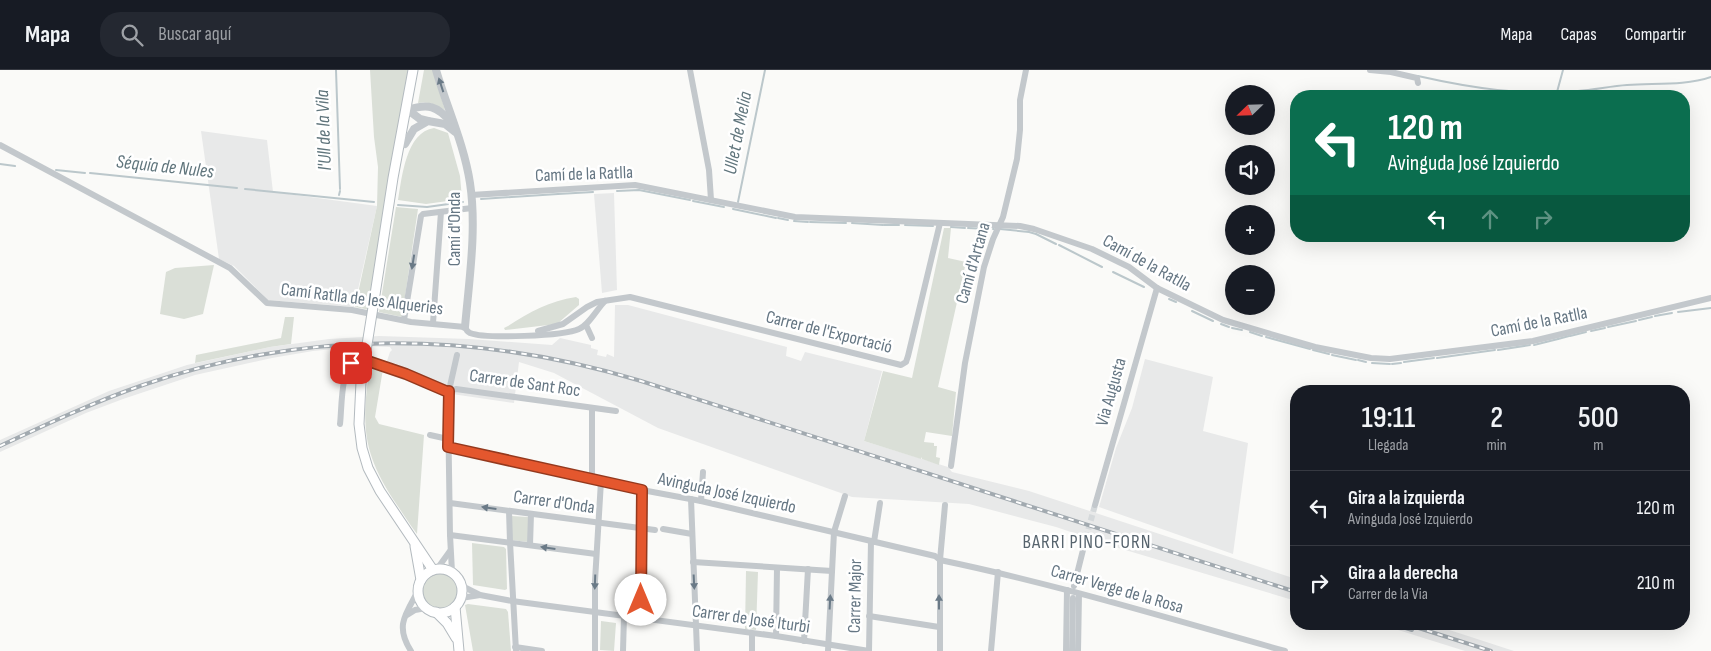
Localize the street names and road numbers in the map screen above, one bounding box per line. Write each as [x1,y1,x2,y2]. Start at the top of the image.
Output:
street label: Camí de la Ratlla [535,162,633,186]
street label: Camí d'Onda [444,192,465,266]
street label: Camí d'Artana [951,220,995,306]
street label: Camí de la Ratlla [1099,230,1195,296]
street label: Camí Ratlla de les Alqueries [280,279,444,319]
street label: Camí de la Ratlla [1489,302,1589,342]
street label: Carrer de l'Exportació [764,306,894,358]
street label: Via Augusta [1091,355,1131,429]
street label: Carrer de Sant Roc [468,365,582,401]
street label: Avinguda José Izquierdo [655,468,798,518]
street label: Carrer d'Onda [512,486,596,518]
street label: Carrer Major [844,559,866,633]
street label: Carrer Verge de la Rosa [1048,560,1186,618]
street label: Carrer de José Iturbi [691,600,811,638]

